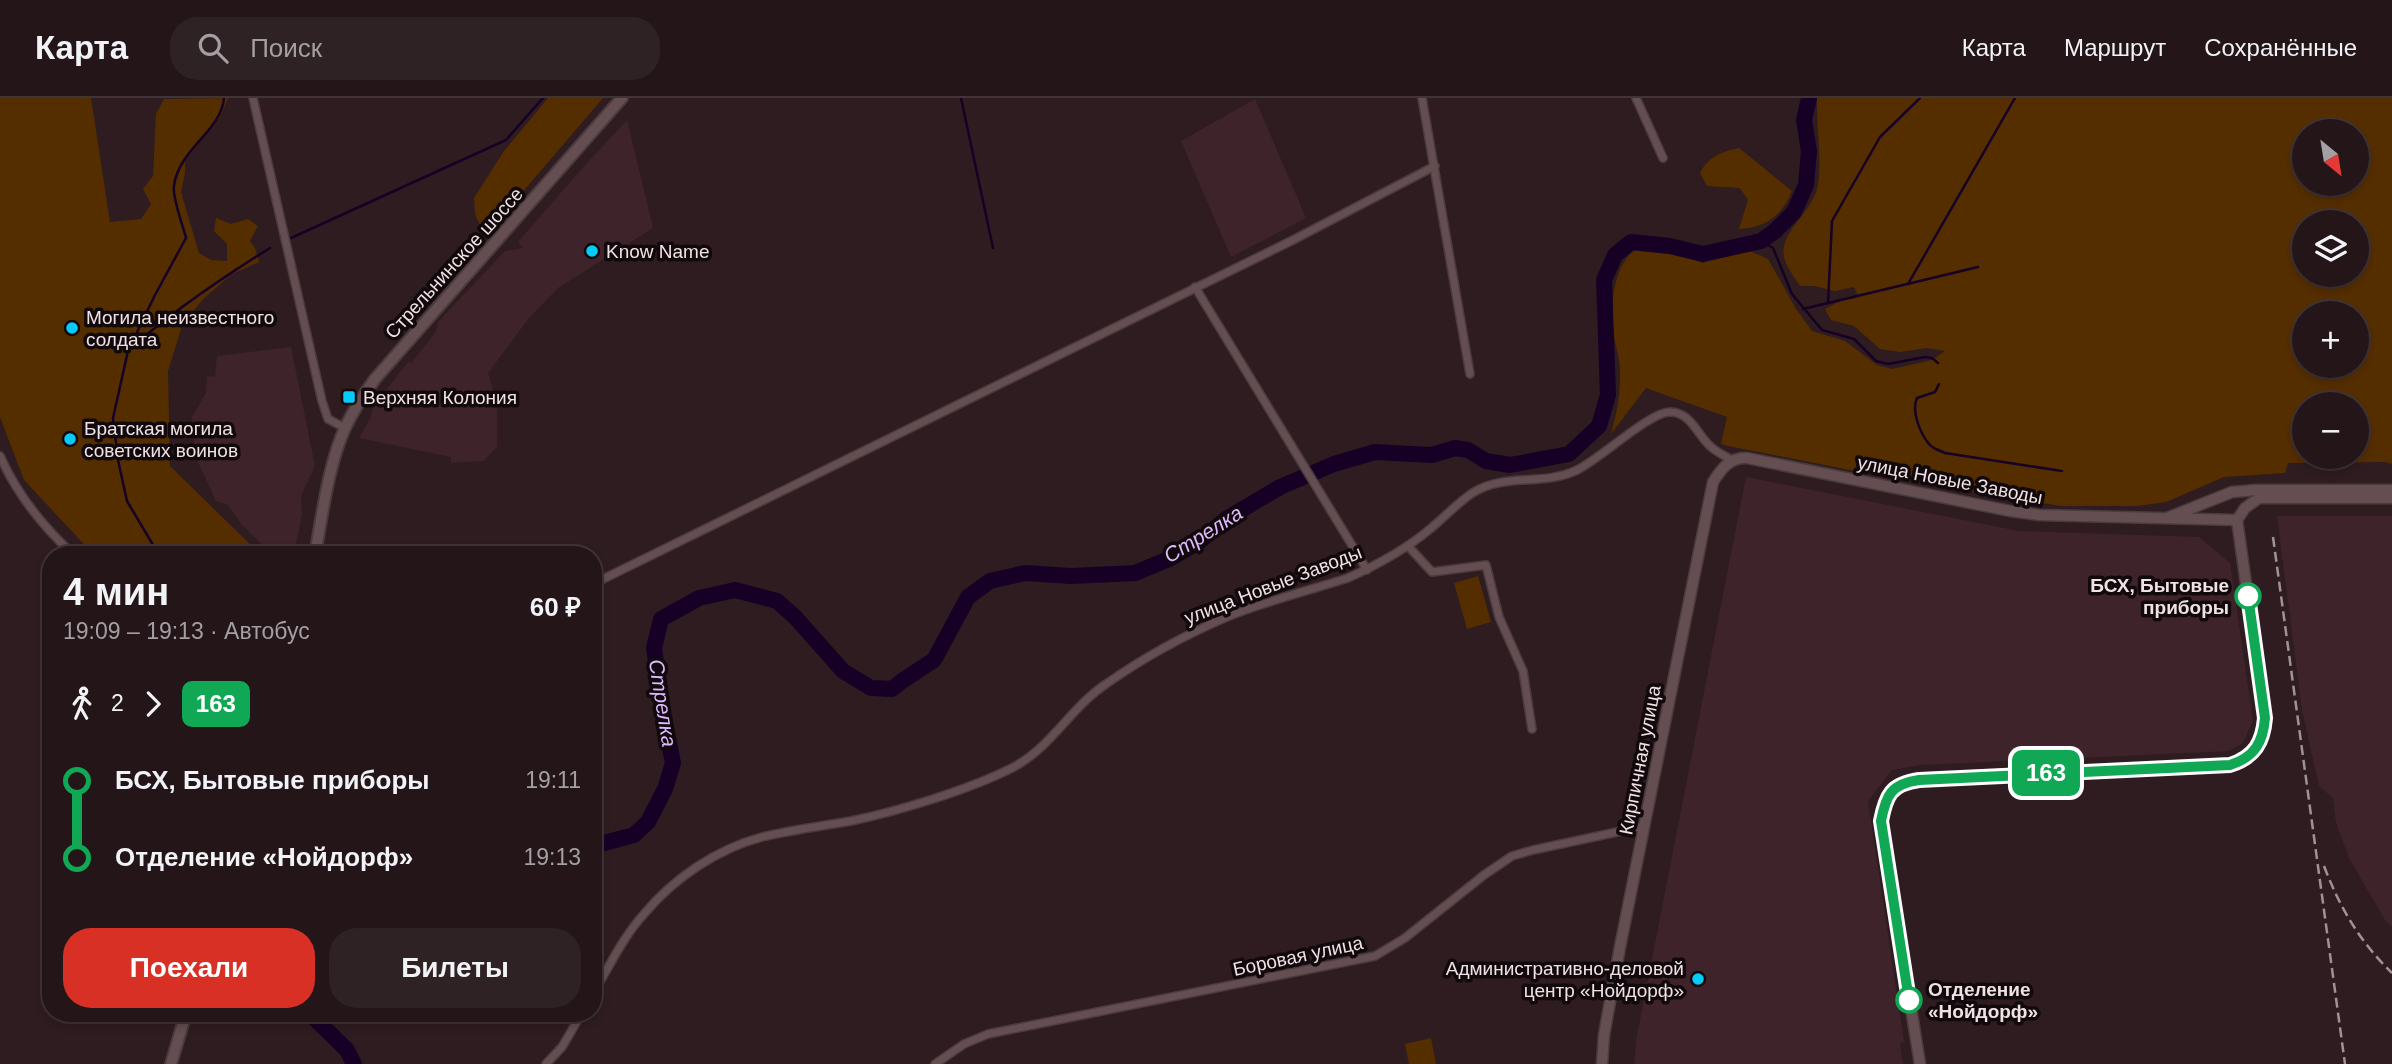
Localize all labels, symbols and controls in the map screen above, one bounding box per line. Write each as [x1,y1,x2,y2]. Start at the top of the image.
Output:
search box [170,17,660,80]
text: Карта [35,29,128,66]
icon: search [194,29,232,67]
text: Поиск [250,33,322,63]
text: Карта [1962,34,2026,61]
text: Маршрут [2064,34,2166,61]
text: Сохранённые [2204,34,2357,61]
north arrow [2292,119,2370,196]
map controls [2292,119,2369,469]
street label: Стрельнинское шоссе [381,183,527,343]
button: layers [2292,210,2369,287]
place label: Know Name [606,241,710,262]
marker: Know Name [584,243,600,259]
button: + [2292,301,2369,378]
place label: Могила неизвестного солдата [86,307,274,350]
marker: Могила неизвестного солдата [64,320,80,336]
place label: Верхняя Колония [363,387,517,408]
marker: Верхняя Колония [341,389,357,405]
button: − [2292,392,2369,469]
place label: Братская могила советских воинов [84,418,238,461]
marker: Братская могила советских воинов [62,431,78,447]
street label: улица Новые Заводы [1856,452,2044,508]
water label: Стрелка [1159,501,1247,567]
street label: улица Новые Заводы [1181,541,1365,629]
text: 4 мин [63,571,169,613]
place label: БСХ, Бытовые приборы [2090,575,2229,618]
marker: БСХ, Бытовые приборы [2235,583,2261,609]
text: 60 ₽ [530,592,581,622]
text: 19:09 – 19:13 · Автобус [63,618,310,644]
water label: Стрелка [645,657,681,749]
street label: Кирпичная улица [1615,683,1665,837]
icon: walk [63,685,101,723]
icon: forward [134,685,172,723]
text: 2 [111,690,124,716]
text: 163 [196,690,236,717]
line badge: 163 [2006,750,2086,796]
text: 163 [2026,759,2066,786]
text: БСХ, Бытовые приборы [115,765,430,795]
text: 19:11 [525,767,581,793]
text: Отделение «Нойдорф» [115,842,413,872]
text: 19:13 [523,844,581,870]
button: Поехали [63,928,315,1008]
button: Билеты [329,928,581,1008]
street label: Боровая улица [1231,932,1365,980]
place label: Административно-деловой центр «Нойдорф» [1446,958,1684,1001]
marker: Административно-деловой центр «Нойдорф» [1690,971,1706,987]
place label: Отделение «Нойдорф» [1928,979,2038,1022]
marker: Отделение «Нойдорф» [1896,987,1922,1013]

